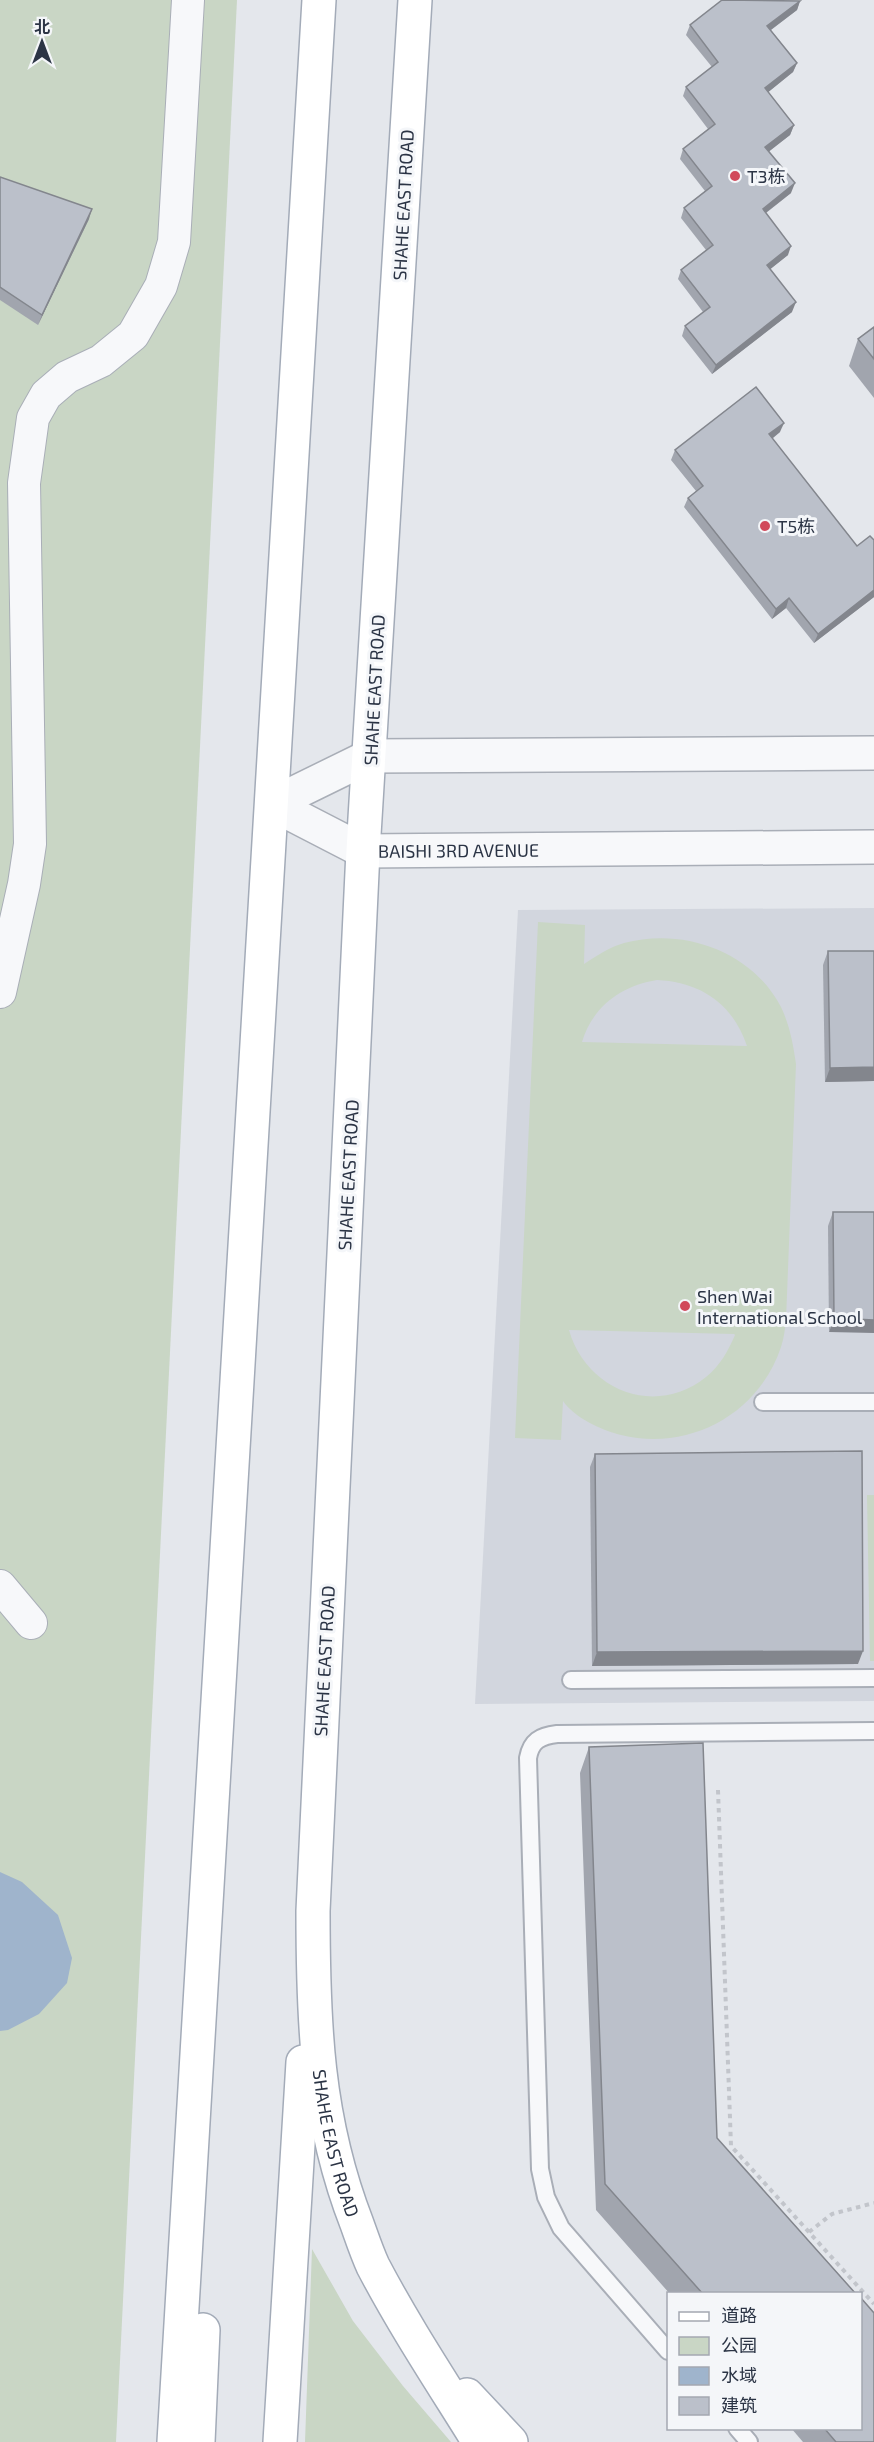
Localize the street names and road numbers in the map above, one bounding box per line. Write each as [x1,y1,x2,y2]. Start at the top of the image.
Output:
street label: SHAHE EAST ROAD [388,129,418,281]
street label: SHAHE EAST ROAD [359,614,389,766]
street label: BAISHI 3RD AVENUE [378,839,539,862]
street label: SHAHE EAST ROAD [333,1099,363,1251]
street label: SHAHE EAST ROAD [309,1585,339,1737]
street label: SHAHE EAST ROAD [309,2068,364,2220]

